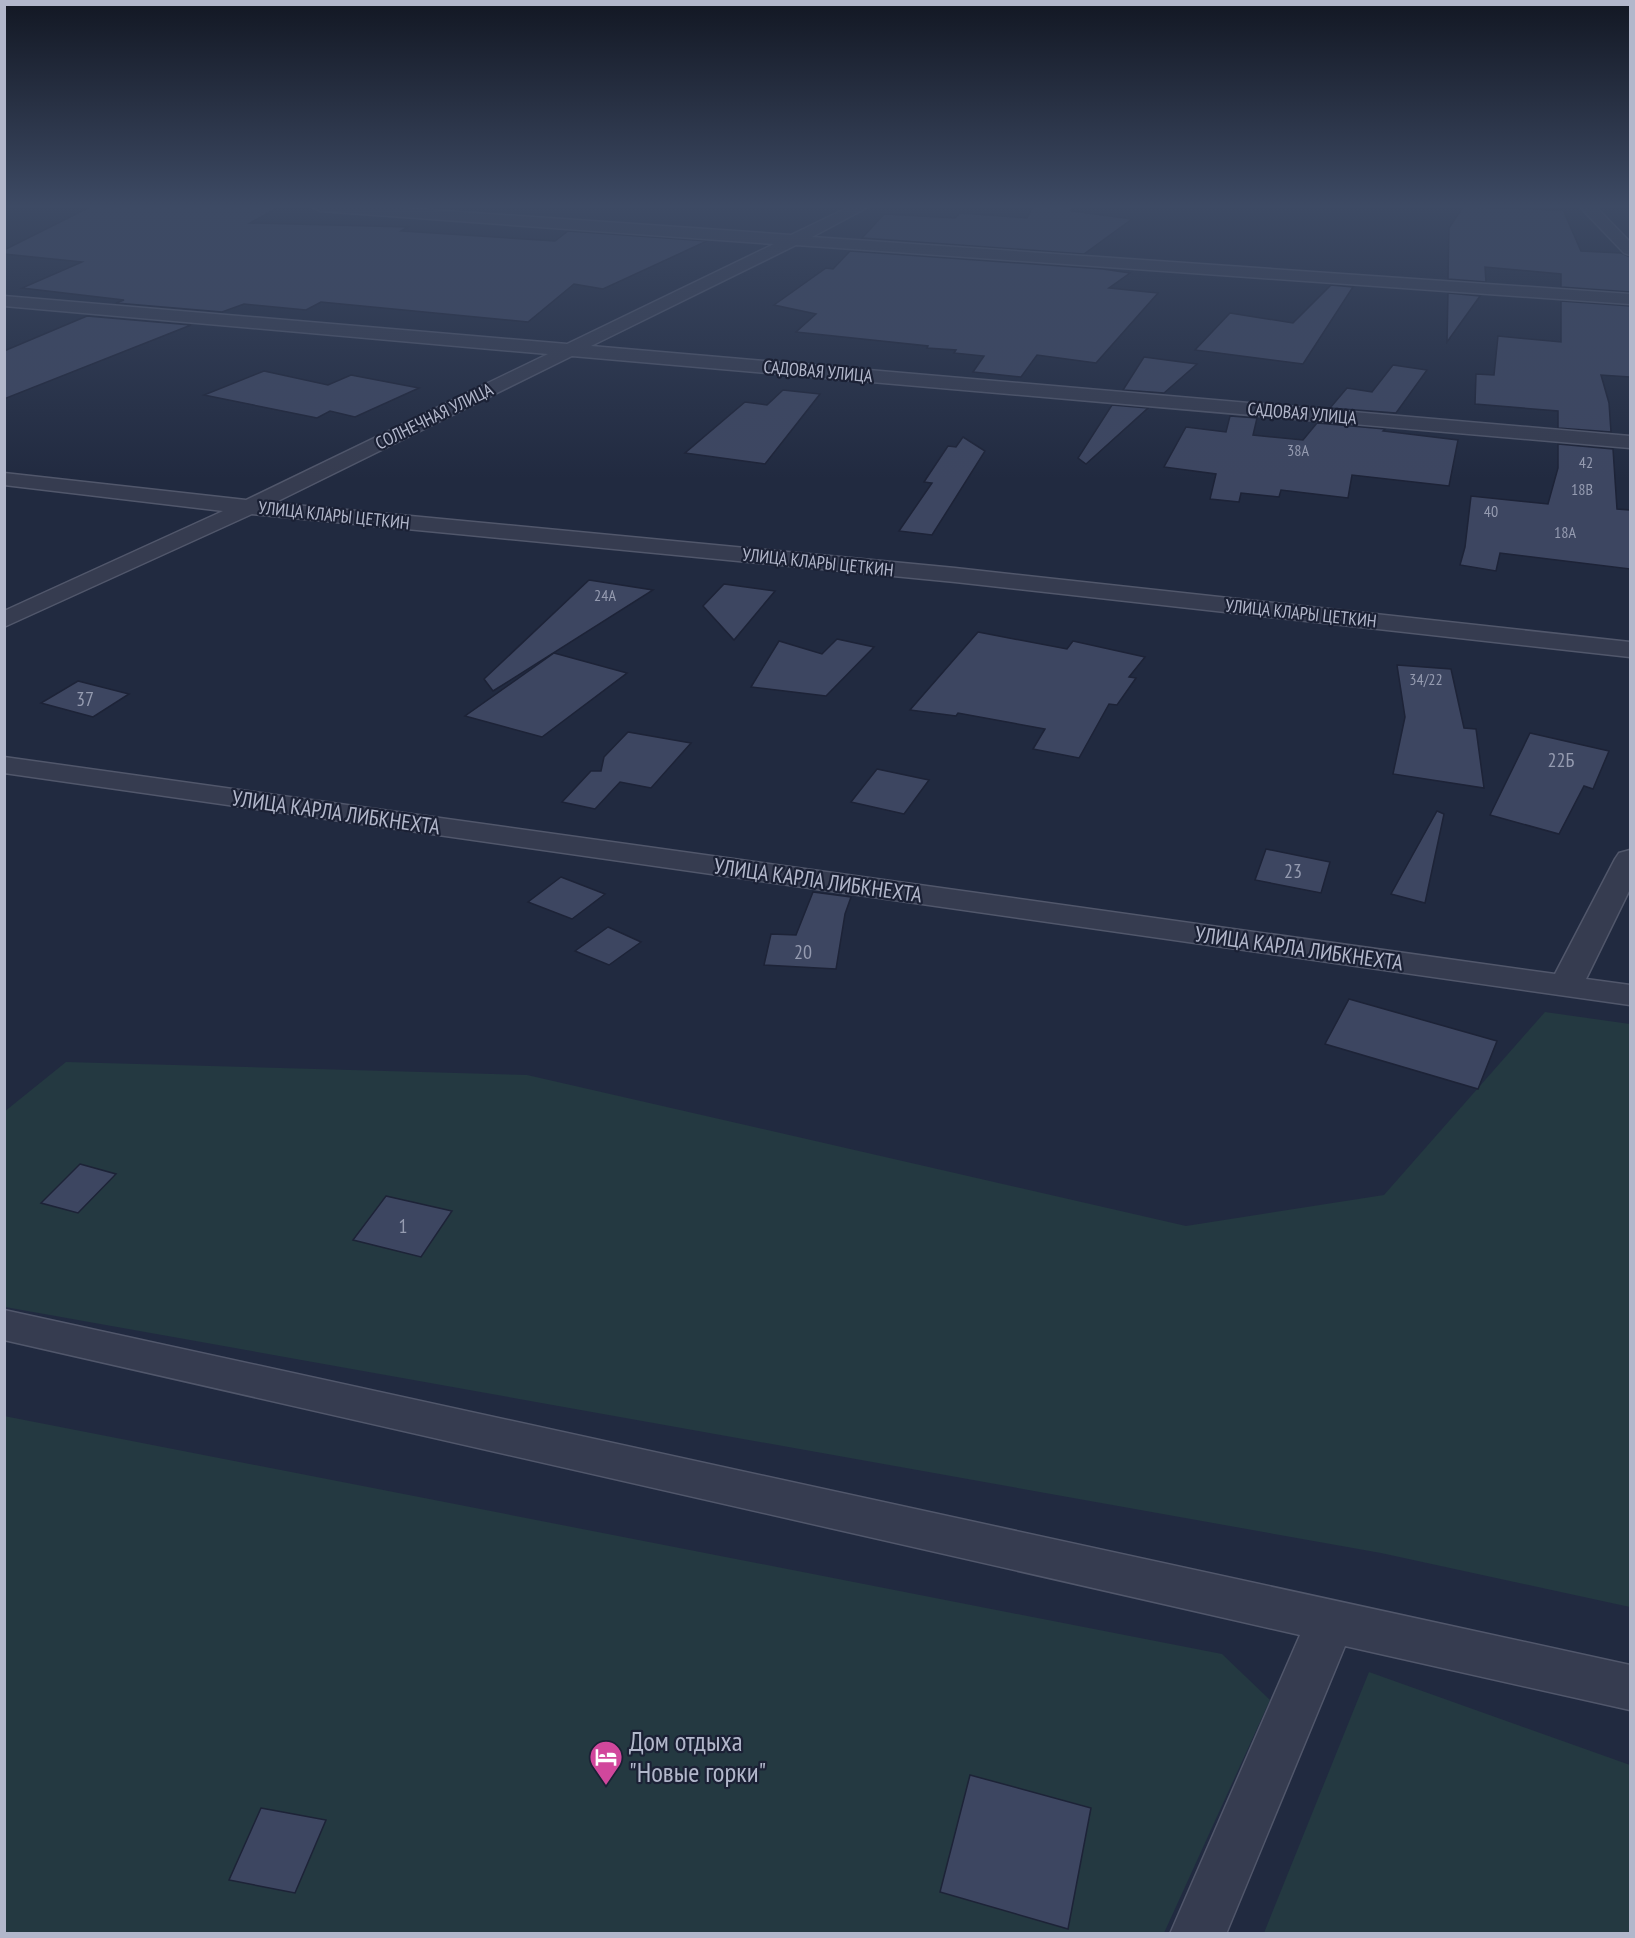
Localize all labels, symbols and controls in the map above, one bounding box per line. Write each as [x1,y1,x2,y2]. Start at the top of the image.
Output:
street label: САДОВАЯ УЛИЦА [763,355,874,387]
street label: СОЛНЕЧНАЯ УЛИЦА [371,377,497,454]
street label: САДОВАЯ УЛИЦА [1247,397,1358,429]
house number: 38А [1287,440,1309,460]
house number: 42 [1579,452,1593,472]
house number: 18В [1571,479,1593,499]
street label: УЛИЦА КЛАРЫ ЦЕТКИН [257,496,411,534]
house number: 40 [1484,501,1498,521]
house number: 18А [1554,522,1576,542]
street label: УЛИЦА КЛАРЫ ЦЕТКИН [741,543,895,581]
house number: 24А [594,585,616,605]
street label: УЛИЦА КЛАРЫ ЦЕТКИН [1224,594,1378,632]
house number: 34/22 [1409,669,1443,689]
house number: 37 [76,686,94,712]
house number: 22Б [1548,747,1575,773]
street label: УЛИЦА КАРЛА ЛИБКНЕХТА [230,784,442,841]
street label: УЛИЦА КАРЛА ЛИБКНЕХТА [712,852,924,909]
house number: 23 [1284,858,1302,884]
street label: УЛИЦА КАРЛА ЛИБКНЕХТА [1193,920,1405,977]
house number: 20 [794,939,812,965]
house number: 1 [399,1213,408,1239]
place label: Дом отдыха "Новые горки" [629,1724,766,1789]
hotel icon: Дом отдыха "Новые горки" [588,1739,624,1786]

